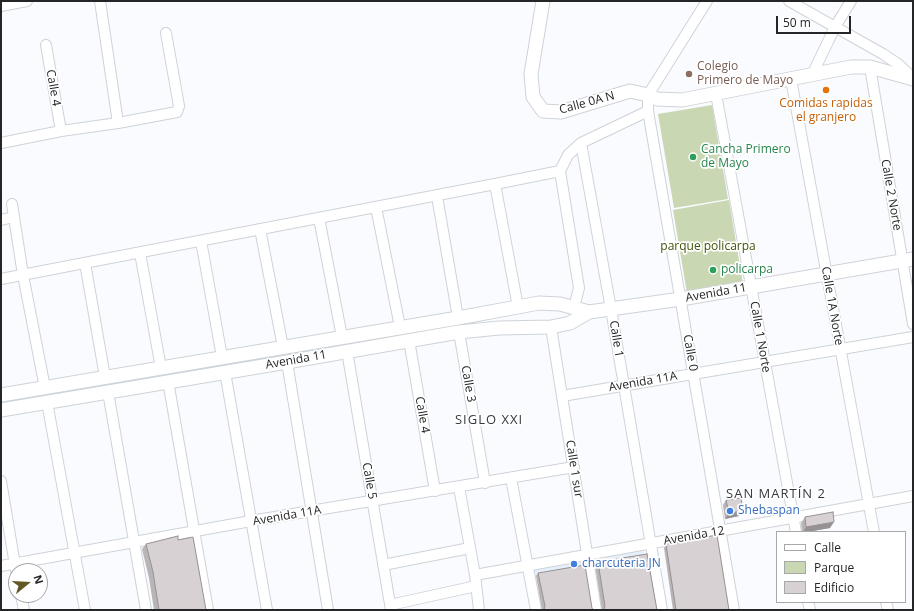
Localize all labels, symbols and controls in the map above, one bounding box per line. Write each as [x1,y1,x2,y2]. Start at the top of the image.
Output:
scale bar [778,8,853,34]
text: 50 m [783,14,811,31]
place label: Colegio Primero de Mayo [697,60,793,88]
street label: Calle 4 [43,69,63,107]
marker: Colegio Primero de Mayo [684,69,694,79]
marker: Comidas rapidas el granjero [821,85,831,95]
street label: Calle 0A N [558,89,616,117]
place label: Comidas rapidas el granjero [779,97,873,125]
place label: Cancha Primero de Mayo [701,143,791,171]
marker: Cancha Primero de Mayo [688,152,698,162]
street label: Calle 2 Norte [878,158,904,232]
park label: parque policarpa [660,240,756,254]
place label: policarpa [721,263,773,277]
marker: policarpa [708,265,718,275]
street label: Calle 1A Norte [818,265,846,347]
street label: Avenida 11 [684,281,748,305]
street label: Calle 1 Norte [747,300,773,374]
street label: Calle 1 [606,320,626,358]
street label: Calle 0 [680,334,700,372]
street label: Avenida 11 [264,348,328,372]
street label: Calle 3 [458,365,478,403]
street label: Avenida 11A [608,369,678,395]
street label: Calle 4 [412,396,432,434]
district label: SIGLO XXI [455,412,523,428]
street label: Calle 1 sur [562,439,586,499]
street label: Calle 5 [359,462,379,500]
district label: SAN MARTÍN 2 [726,486,826,502]
street label: Avenida 11A [252,503,322,529]
place label: Shebaspan [738,504,800,518]
marker: Shebaspan [725,506,735,516]
street label: Avenida 12 [662,524,726,548]
legend [776,531,906,603]
text: Calle [814,539,841,556]
place label: charcuteria JN [582,557,661,571]
marker: charcuteria JN [569,559,579,569]
text: Parque [814,559,854,576]
north arrow [8,563,48,603]
text: N [30,573,47,586]
text: Edificio [814,579,854,596]

